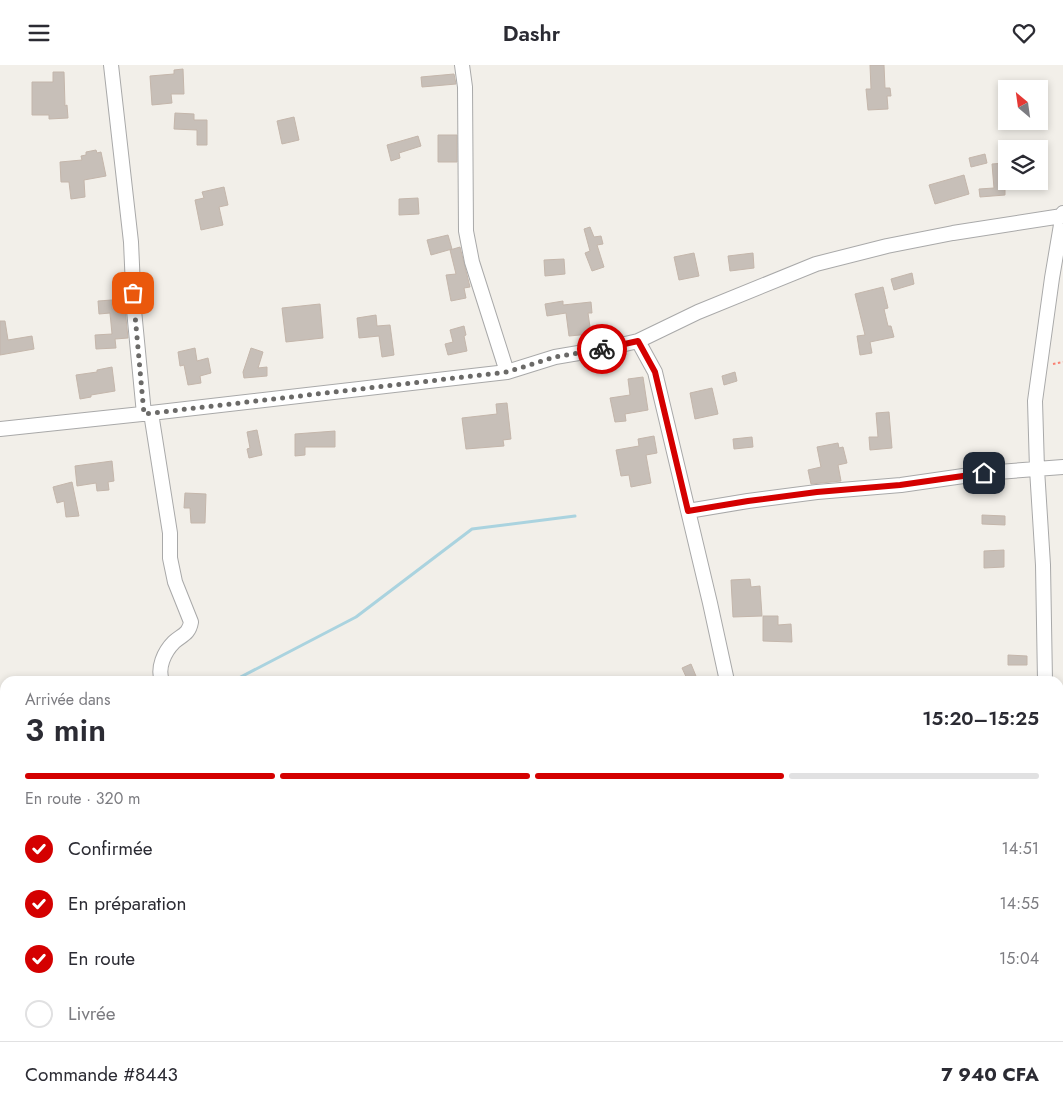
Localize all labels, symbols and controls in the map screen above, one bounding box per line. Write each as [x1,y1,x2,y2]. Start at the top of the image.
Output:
text: Dashr [503,17,560,49]
icon: menu [25,19,53,47]
icon: heart [1010,19,1038,47]
north arrow [998,80,1048,130]
map controls [998,80,1048,190]
button: layers [998,140,1048,190]
pin [112,272,154,314]
icon: bag [119,279,147,307]
courier [577,324,627,374]
icon: bike [588,335,616,363]
pin [963,452,1005,494]
icon: home [970,459,998,487]
text: Arrivée dans [25,688,110,711]
text: 15:20–15:25 [922,705,1039,732]
text: 3 min [25,707,106,753]
text: En route · 320 m [25,787,141,810]
icon: check [25,835,53,863]
text: Confirmée [68,835,153,862]
text: 14:51 [1001,837,1039,860]
icon: check [25,890,53,918]
text: En préparation [68,890,186,917]
text: 14:55 [1000,892,1039,915]
icon: check [25,945,53,973]
text: En route [68,945,135,972]
text: 15:04 [999,947,1039,970]
text: Livrée [68,1000,116,1027]
text: Commande #8443 [25,1061,178,1088]
text: 7 940 CFA [941,1061,1039,1088]

